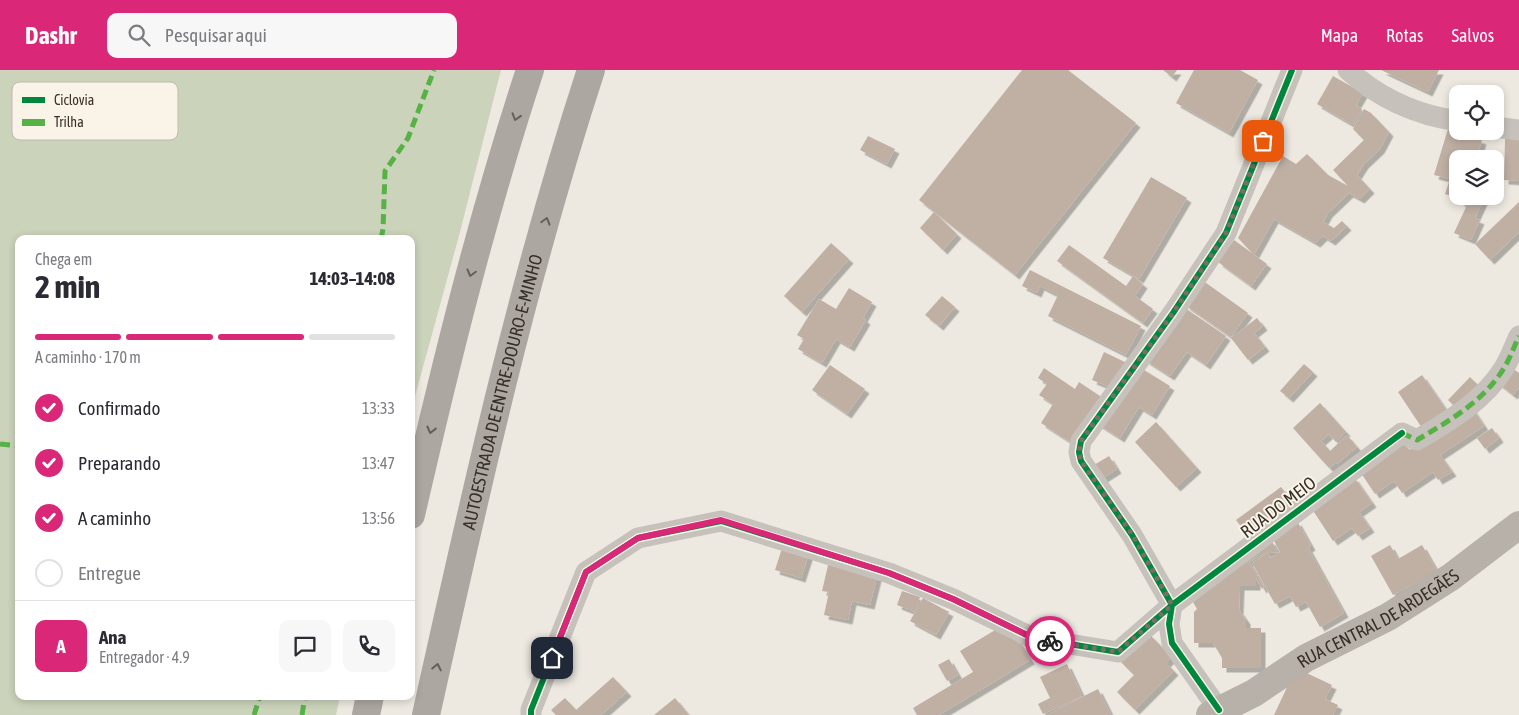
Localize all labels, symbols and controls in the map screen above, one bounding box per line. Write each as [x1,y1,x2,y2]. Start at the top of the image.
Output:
search box [107,13,457,58]
icon: search [125,21,153,49]
text: Dashr [25,22,77,49]
text: Pesquisar aqui [165,24,267,46]
text: Mapa [1321,25,1358,46]
text: Rotas [1386,25,1423,46]
text: Salvos [1451,25,1494,46]
legend [12,82,178,140]
map controls [1449,85,1504,205]
button: locate [1449,85,1504,140]
text: Ciclovia [54,92,94,108]
one-way arrow [511,112,521,120]
text: Trilha [54,114,84,130]
pin [1242,120,1284,162]
icon: bag [1249,127,1277,155]
button: layers [1449,150,1504,205]
one-way arrow [540,217,550,225]
text: Chega em [35,250,92,268]
street label: AUTOESTRADA DE ENTRE-DOURO-E-MINHO [458,252,546,531]
text: 14:03–14:08 [309,267,395,289]
text: 2 min [35,268,100,305]
one-way arrow [466,268,476,276]
text: A caminho · 170 m [35,348,141,366]
icon: check [35,394,63,422]
text: Confirmado [78,397,160,419]
text: 13:33 [362,399,395,417]
one-way arrow [426,426,437,435]
icon: check [35,449,63,477]
text: Preparando [78,452,161,474]
text: 13:47 [362,454,395,472]
street label: RUA DO MEIO [1236,472,1320,542]
icon: check [35,504,63,532]
text: A caminho [78,507,151,529]
text: 13:56 [362,509,395,527]
text: Entregue [78,562,141,584]
street label: RUA CENTRAL DE ARDEGÃES [1293,564,1463,672]
courier [1025,616,1075,666]
button: chat [279,620,331,672]
button: phone [343,620,395,672]
text: Ana [99,626,126,648]
icon: bike [1036,627,1064,655]
text: A [56,635,66,657]
pin [531,637,573,679]
icon: home [538,644,566,672]
text: Entregador · 4.9 [99,648,190,666]
one-way arrow [431,663,441,672]

